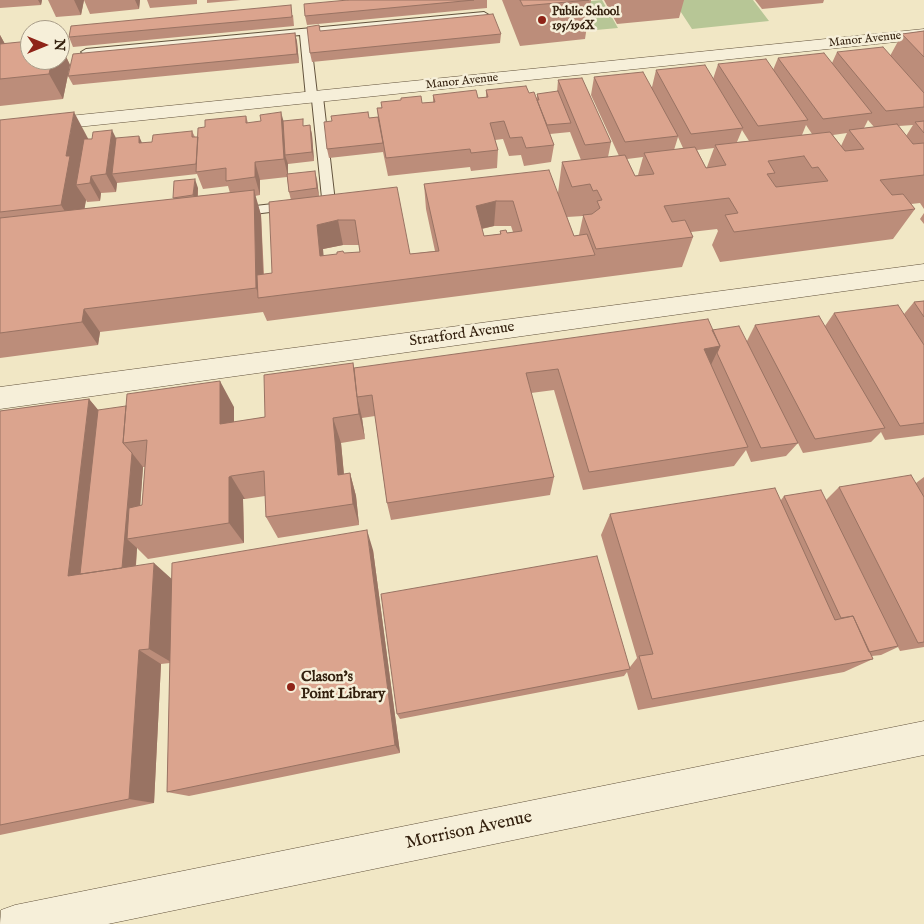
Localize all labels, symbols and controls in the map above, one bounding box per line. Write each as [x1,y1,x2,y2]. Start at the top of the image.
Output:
place label: Public School 195/196X [552,6,620,34]
marker: Public School 195/196X [536,14,548,26]
north arrow [20,20,70,70]
street label: Manor Avenue [828,29,902,51]
text: N [50,39,68,51]
street label: Manor Avenue [425,71,499,93]
street label: Stratford Avenue [408,319,516,351]
place label: Clason's Point Library [301,669,385,704]
marker: Clason's Point Library [285,681,297,693]
street label: Morrison Avenue [404,807,534,855]

